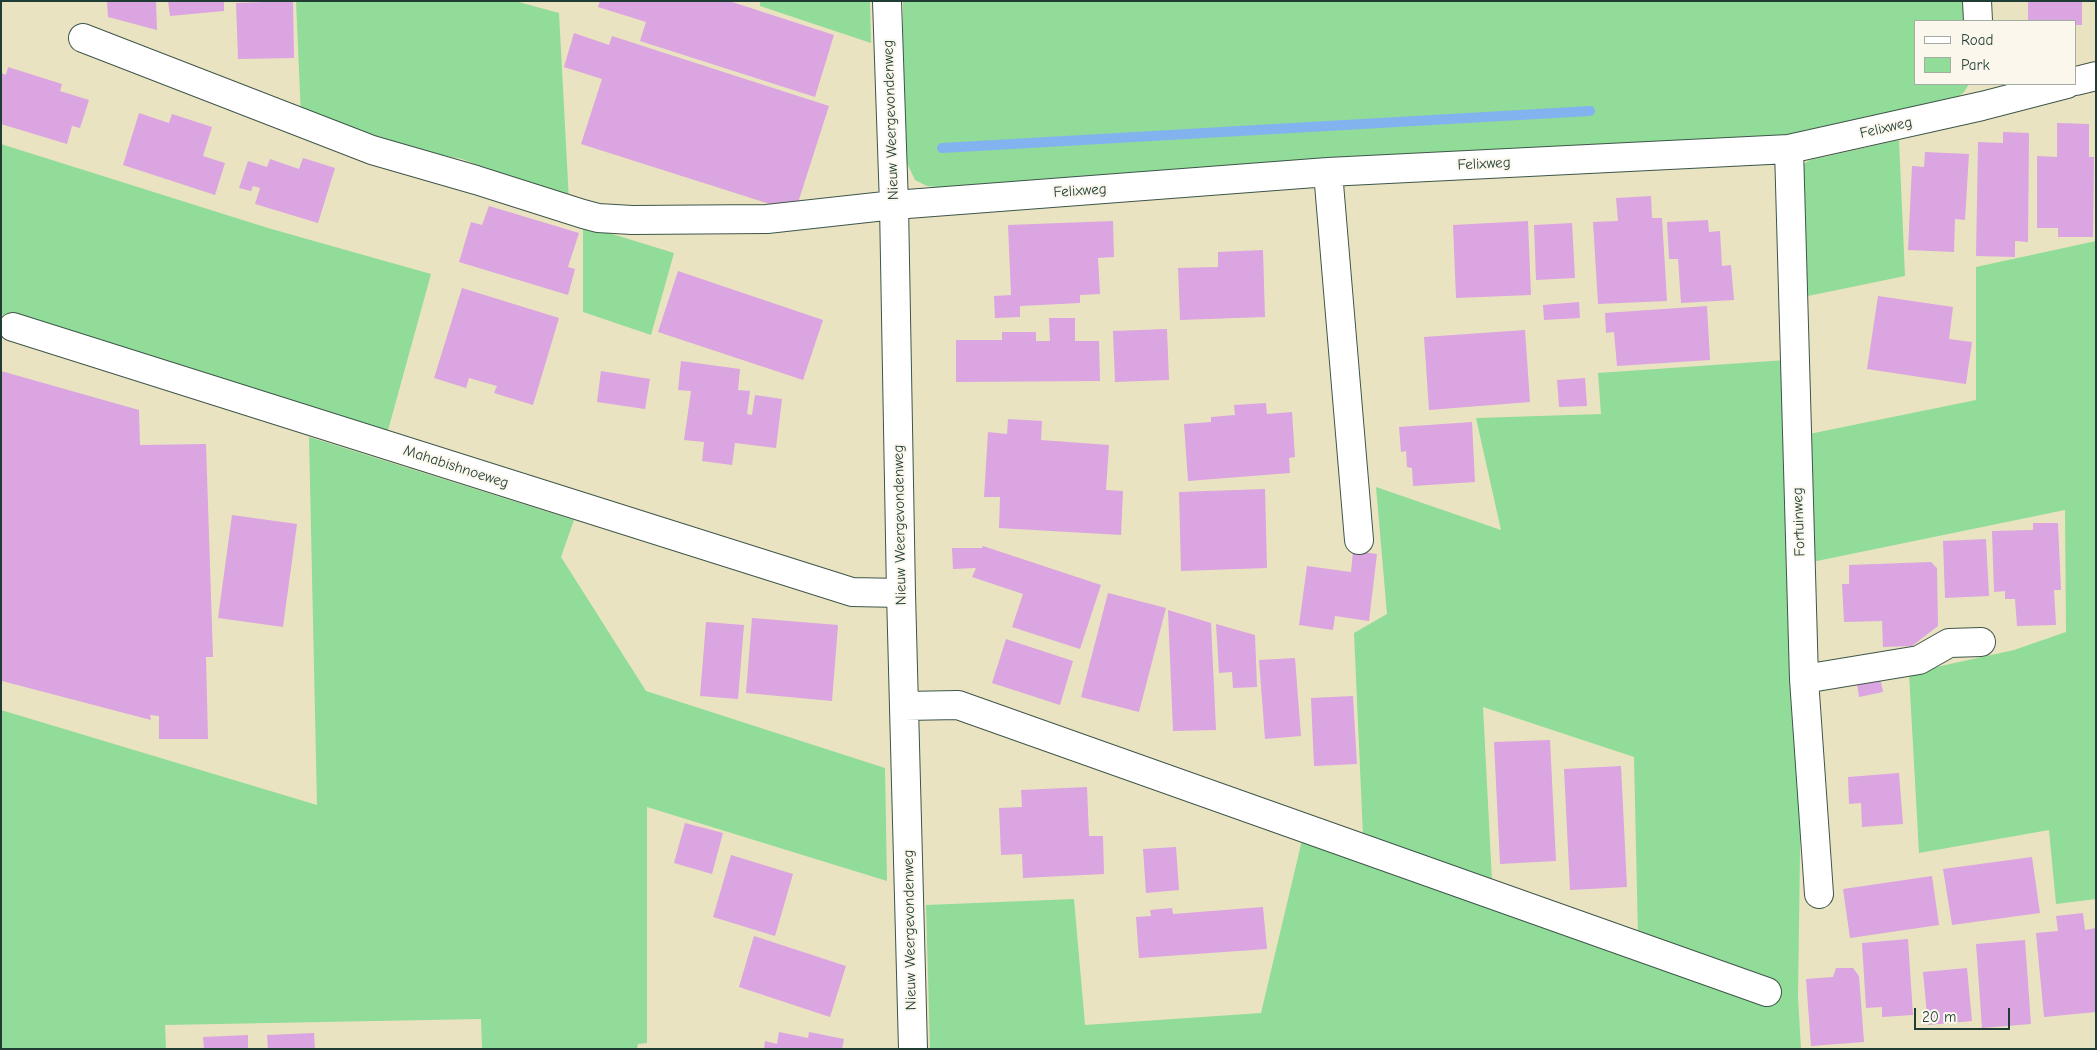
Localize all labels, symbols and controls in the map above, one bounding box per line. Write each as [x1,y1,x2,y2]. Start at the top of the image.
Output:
legend [1914,20,2077,85]
text: Road [1961,31,1993,49]
street label: Nieuw Weergevondenweg [879,39,903,201]
text: Park [1961,56,1990,74]
street label: Felixweg [1858,113,1914,143]
street label: Felixweg [1457,154,1511,174]
street label: Felixweg [1053,180,1107,202]
street label: Mahabishnoeweg [401,441,511,493]
street label: Nieuw Weergevondenweg [890,445,910,605]
street label: Fortuinweg [1789,487,1809,557]
street label: Nieuw Weergevondenweg [900,850,920,1010]
scale bar [1917,998,2013,1030]
text: 20 m [1922,1008,1956,1026]

